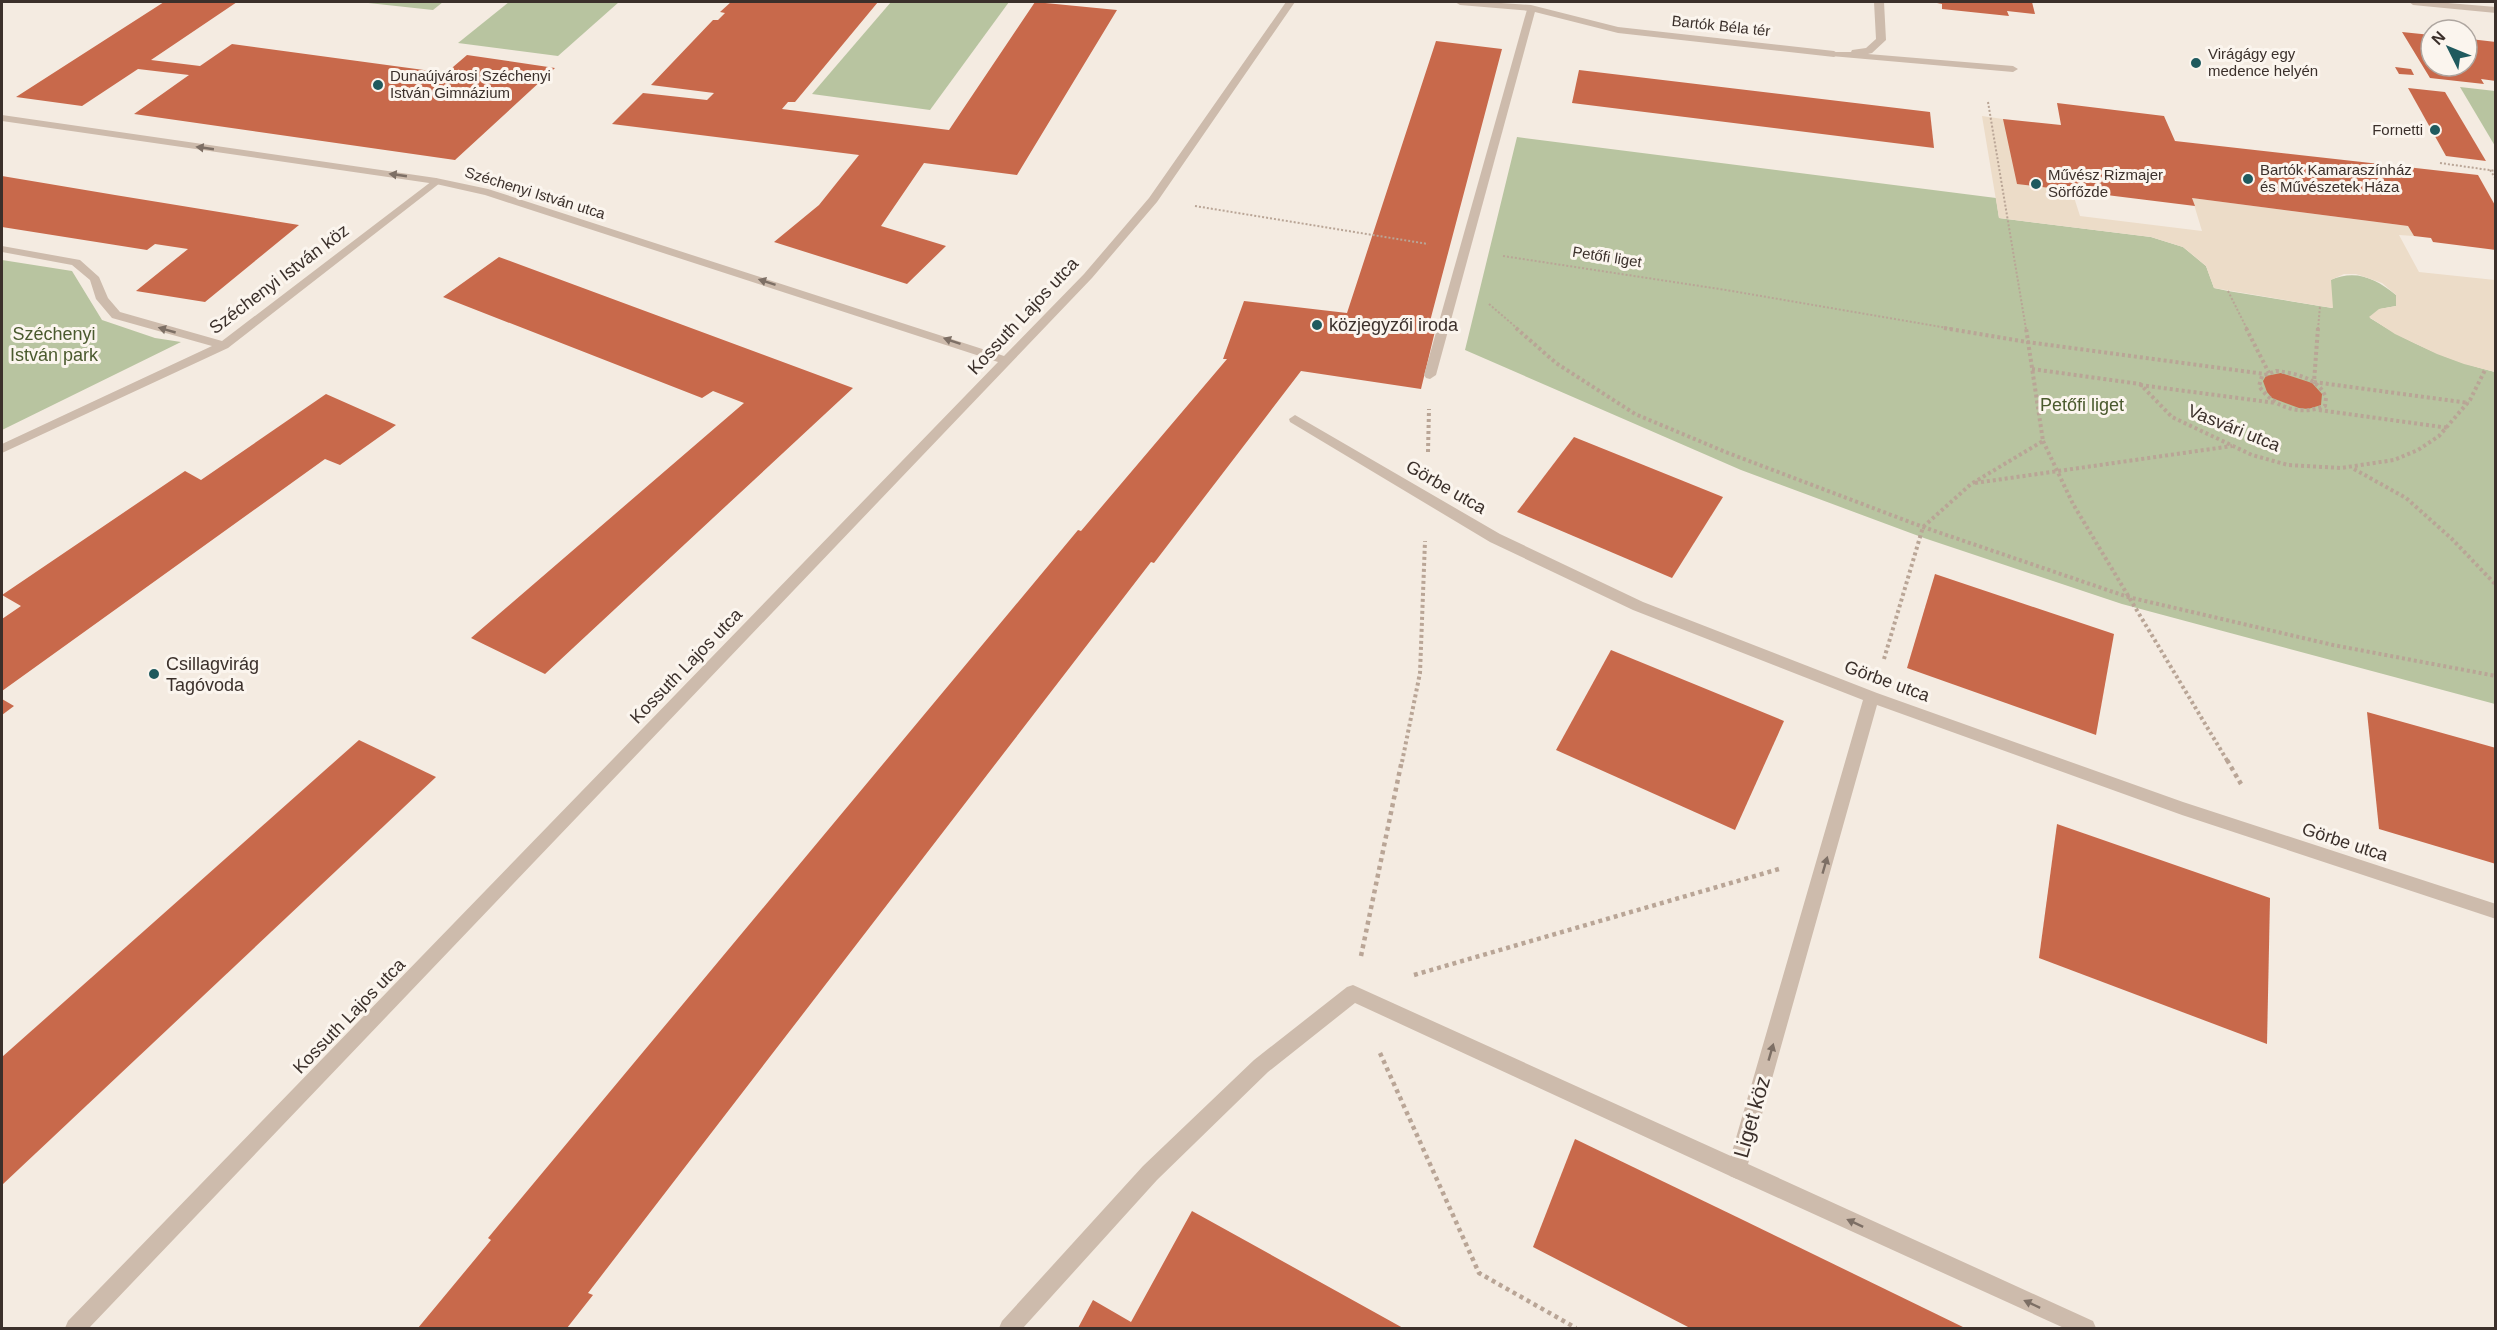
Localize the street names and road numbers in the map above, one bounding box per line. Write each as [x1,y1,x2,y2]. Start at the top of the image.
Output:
street label: Bartók Béla tér [1671,12,1771,39]
street label: Széchenyi István utca [463,163,608,222]
street label: Széchenyi István köz [205,220,353,338]
street label: Petőfi liget [1571,243,1644,271]
street label: Kossuth Lajos utca [964,253,1083,378]
street label: Vasvári utca [2185,400,2284,456]
street label: Görbe utca [1402,456,1490,518]
street label: Kossuth Lajos utca [626,604,747,728]
street label: Görbe utca [1842,656,1933,706]
street label: Görbe utca [2300,819,2391,866]
street label: Kossuth Lajos utca [289,954,410,1078]
street label: Liget köz [1729,1073,1774,1160]

